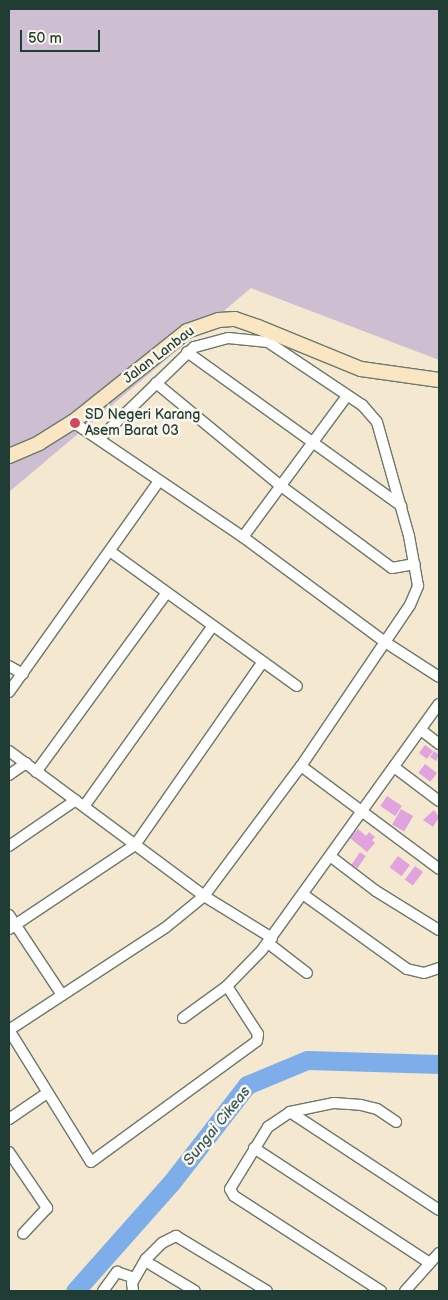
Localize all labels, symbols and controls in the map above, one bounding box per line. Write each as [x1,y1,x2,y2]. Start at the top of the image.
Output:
scale bar [22,20,102,52]
text: 50 m [28,29,62,48]
street label: Jalan Lanbau [120,323,198,387]
place label: SD Negeri Karang Asem Barat 03 [85,407,200,440]
marker: SD Negeri Karang Asem Barat 03 [69,417,81,429]
water label: Sungai Cikeas [180,1083,254,1169]

